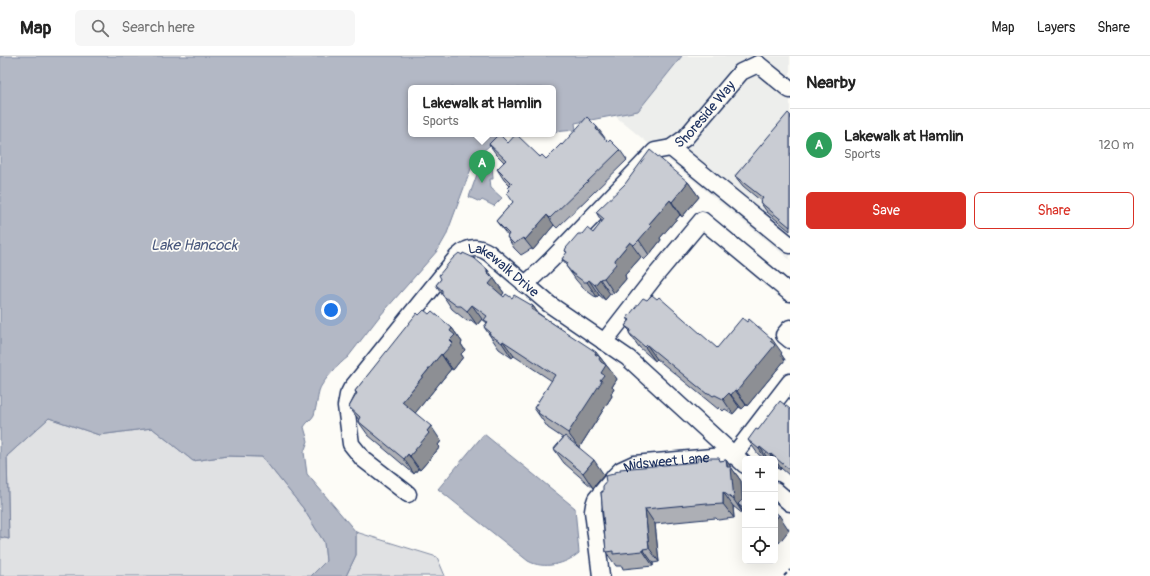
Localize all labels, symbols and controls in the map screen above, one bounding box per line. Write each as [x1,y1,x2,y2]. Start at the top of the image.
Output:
search box [75,10,355,46]
text: Map [20,16,51,40]
icon: search [89,17,111,39]
text: Search here [121,18,195,37]
text: Map [992,19,1015,36]
text: Layers [1037,19,1075,36]
text: Share [1097,19,1130,36]
text: Nearby [806,72,855,93]
street label: Shoreside Way [671,77,739,152]
popup [408,85,556,137]
text: Lakewalk at Hamlin [422,94,542,113]
text: Sports [422,113,459,129]
text: Lakewalk at Hamlin [844,127,963,146]
text: A [815,137,823,153]
text: 120 m [1098,137,1134,153]
text: Sports [844,146,880,162]
pin: A [469,150,495,183]
button: Save [806,192,966,229]
button: Share [974,192,1134,229]
water label: Lake Hancock [151,236,239,255]
street label: Lakewalk Drive [467,240,542,301]
your location [321,300,341,320]
street label: Midsweet Lane [621,449,710,477]
map controls [742,456,778,564]
button: + [742,456,778,492]
button: − [742,492,778,528]
button: locate [742,528,778,564]

